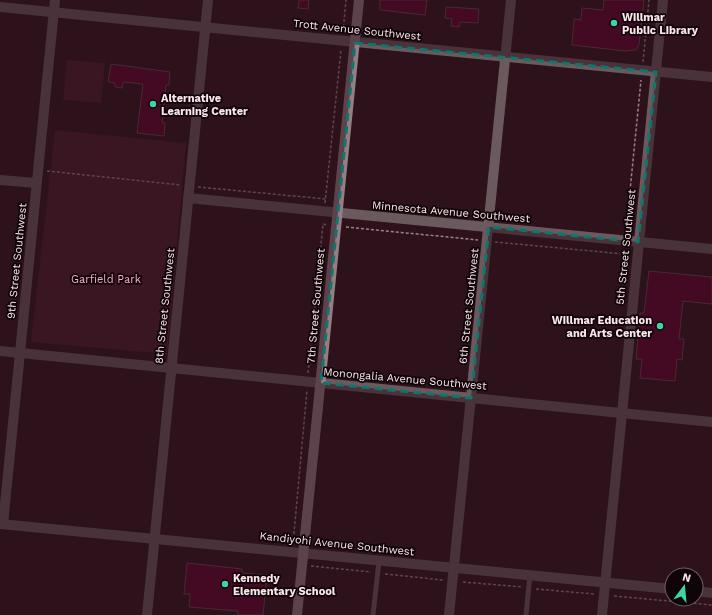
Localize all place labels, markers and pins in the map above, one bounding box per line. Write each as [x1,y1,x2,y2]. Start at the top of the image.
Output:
place label: Willmar Public Library [622,11,699,37]
marker: Willmar Public Library [609,18,619,28]
place label: Alternative Learning Center [161,92,248,118]
marker: Alternative Learning Center [148,99,158,109]
place label: Willmar Education and Arts Center [552,314,652,340]
marker: Willmar Education and Arts Center [655,321,665,331]
place label: Kennedy Elementary School [233,572,336,598]
marker: Kennedy Elementary School [220,579,230,589]

